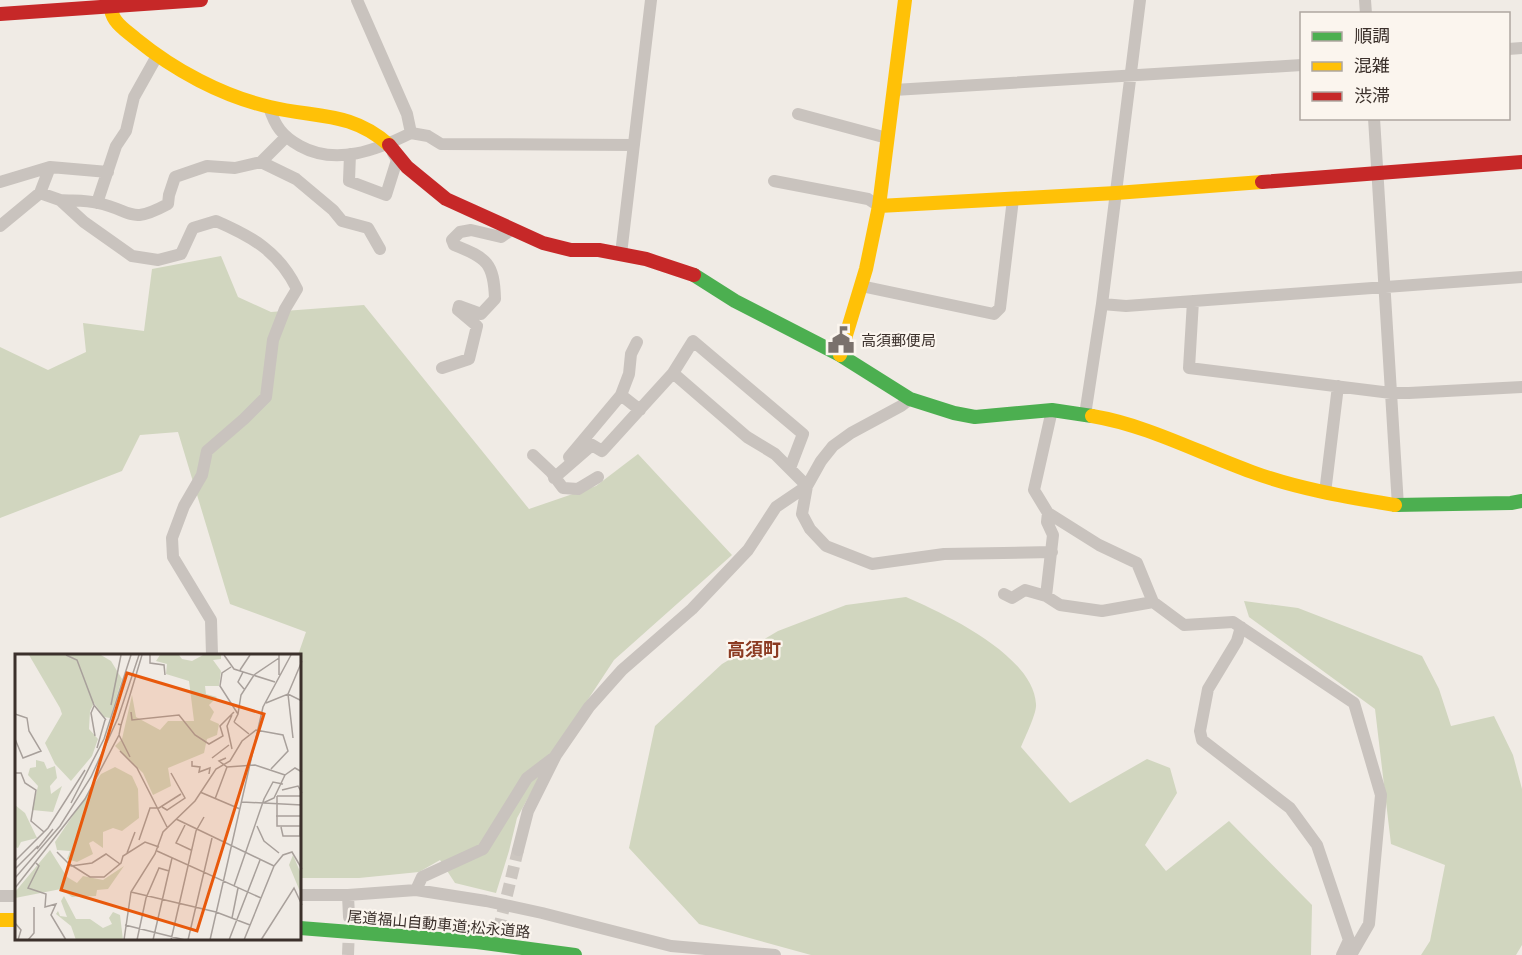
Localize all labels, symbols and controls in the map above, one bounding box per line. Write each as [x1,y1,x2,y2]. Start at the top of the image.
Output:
legend [1300,12,1510,120]
text: 順調 [1354,25,1390,46]
text: 混雑 [1354,55,1390,76]
text: 渋滞 [1354,85,1390,106]
public building icon: 高須郵便局 [826,325,856,355]
place label: 高須郵便局 [861,332,936,349]
district label: 高須町 [727,639,781,660]
inset map [15,654,302,940]
street label: 尾道福山自動車道;松永道路 [347,908,531,940]

